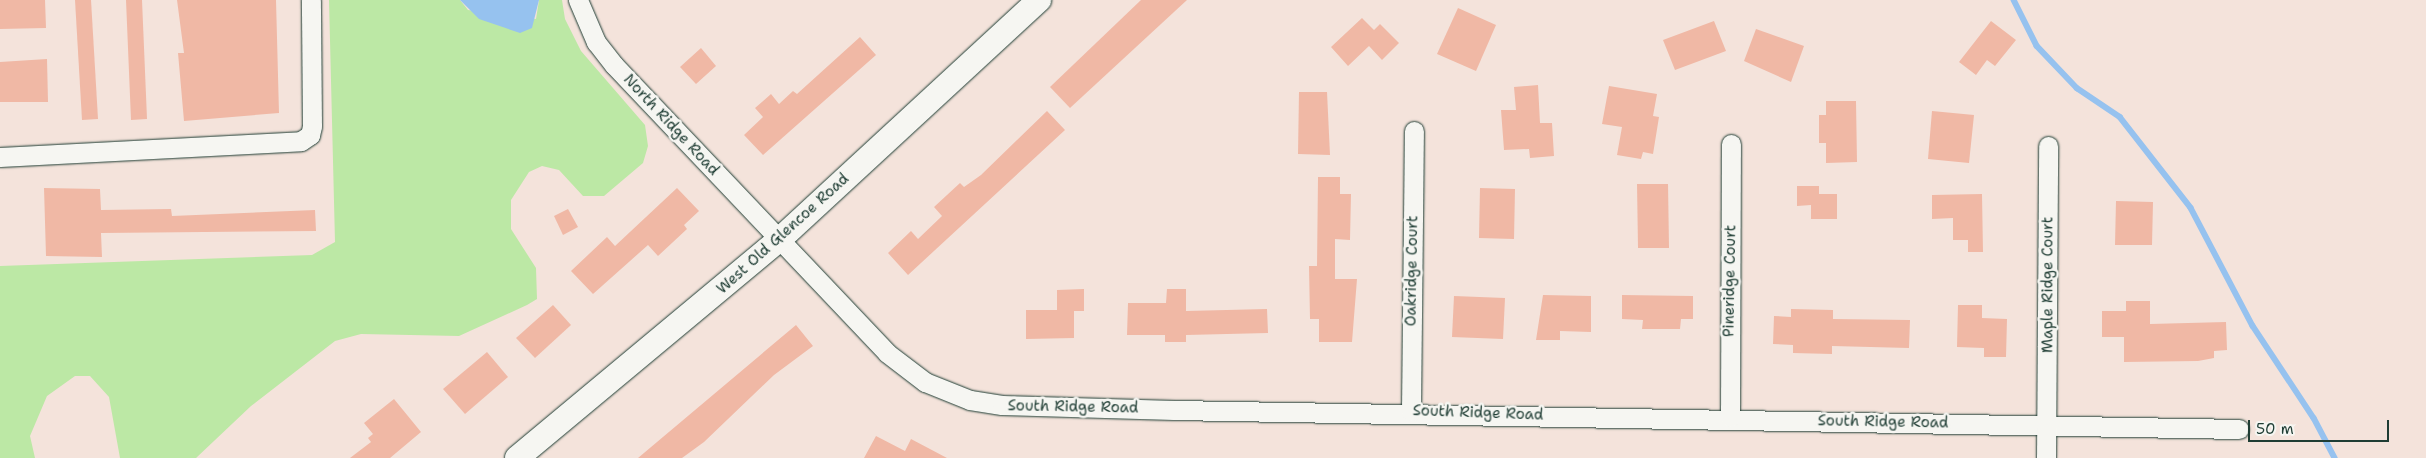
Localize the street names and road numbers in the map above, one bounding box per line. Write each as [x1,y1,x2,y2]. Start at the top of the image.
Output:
street label: North Ridge Road [620,71,722,179]
street label: West Old Glencoe Road [713,170,853,298]
street label: Oakridge Court [1402,215,1422,327]
street label: Maple Ridge Court [2039,217,2057,353]
street label: Pineridge Court [1720,225,1740,337]
street label: South Ridge Road [1007,397,1139,417]
street label: South Ridge Road [1412,402,1544,424]
street label: South Ridge Road [1817,412,1949,432]

